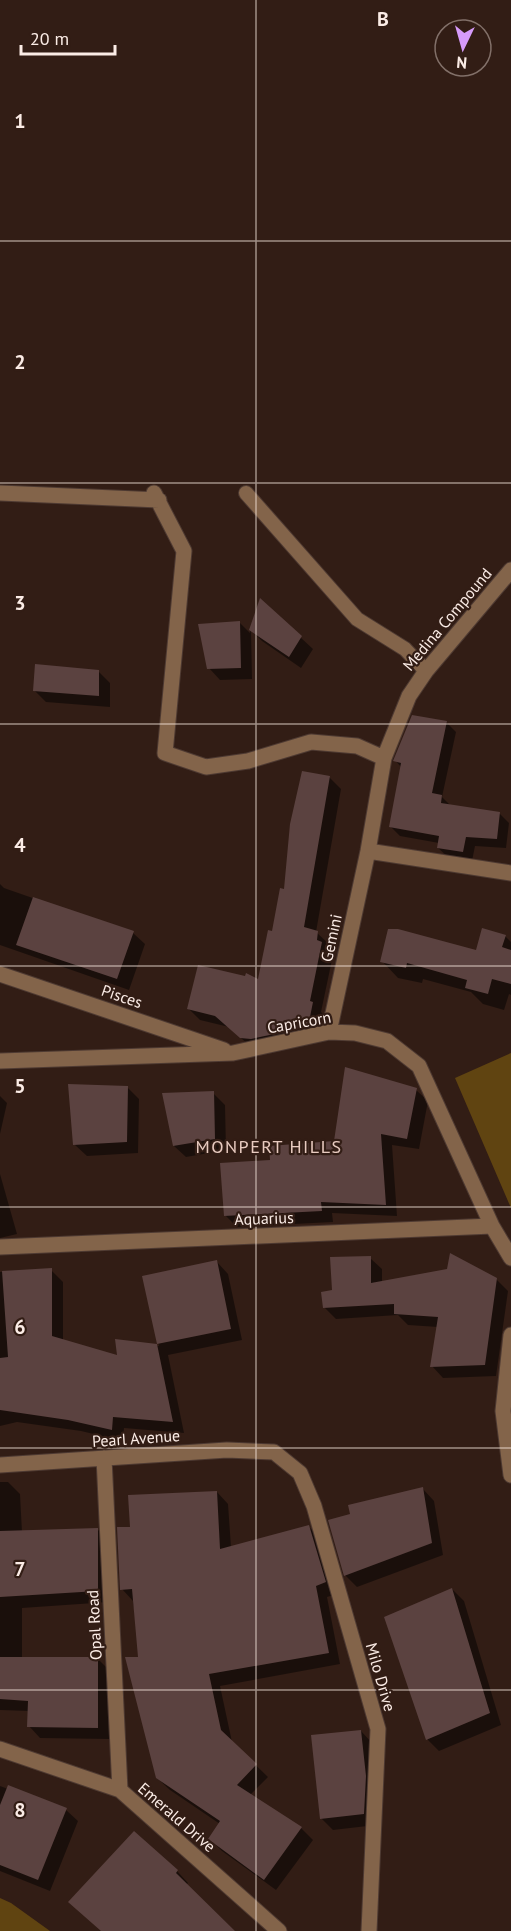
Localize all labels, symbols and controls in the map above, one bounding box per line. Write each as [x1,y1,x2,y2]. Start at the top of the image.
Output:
text: B [377,6,389,32]
scale bar [21,18,116,56]
north arrow [433,18,493,78]
text: 20 m [30,27,69,50]
text: N [456,53,468,73]
text: 1 [14,108,26,134]
text: 2 [14,349,26,375]
street label: Medina Compound [398,564,496,674]
text: 3 [14,590,26,616]
text: 4 [14,832,26,858]
street label: Gemini [316,912,346,964]
street label: Pisces [99,980,145,1012]
street label: Capricorn [265,1007,333,1037]
text: 5 [14,1073,26,1099]
district label: MONPERT HILLS [195,1135,343,1158]
street label: Aquarius [234,1207,294,1229]
text: 6 [14,1314,26,1340]
street label: Pearl Avenue [91,1425,181,1451]
text: 7 [14,1556,26,1582]
street label: Opal Road [82,1589,106,1661]
street label: Milo Drive [362,1640,400,1714]
street label: Emerald Drive [134,1778,220,1856]
text: 8 [14,1797,26,1823]

